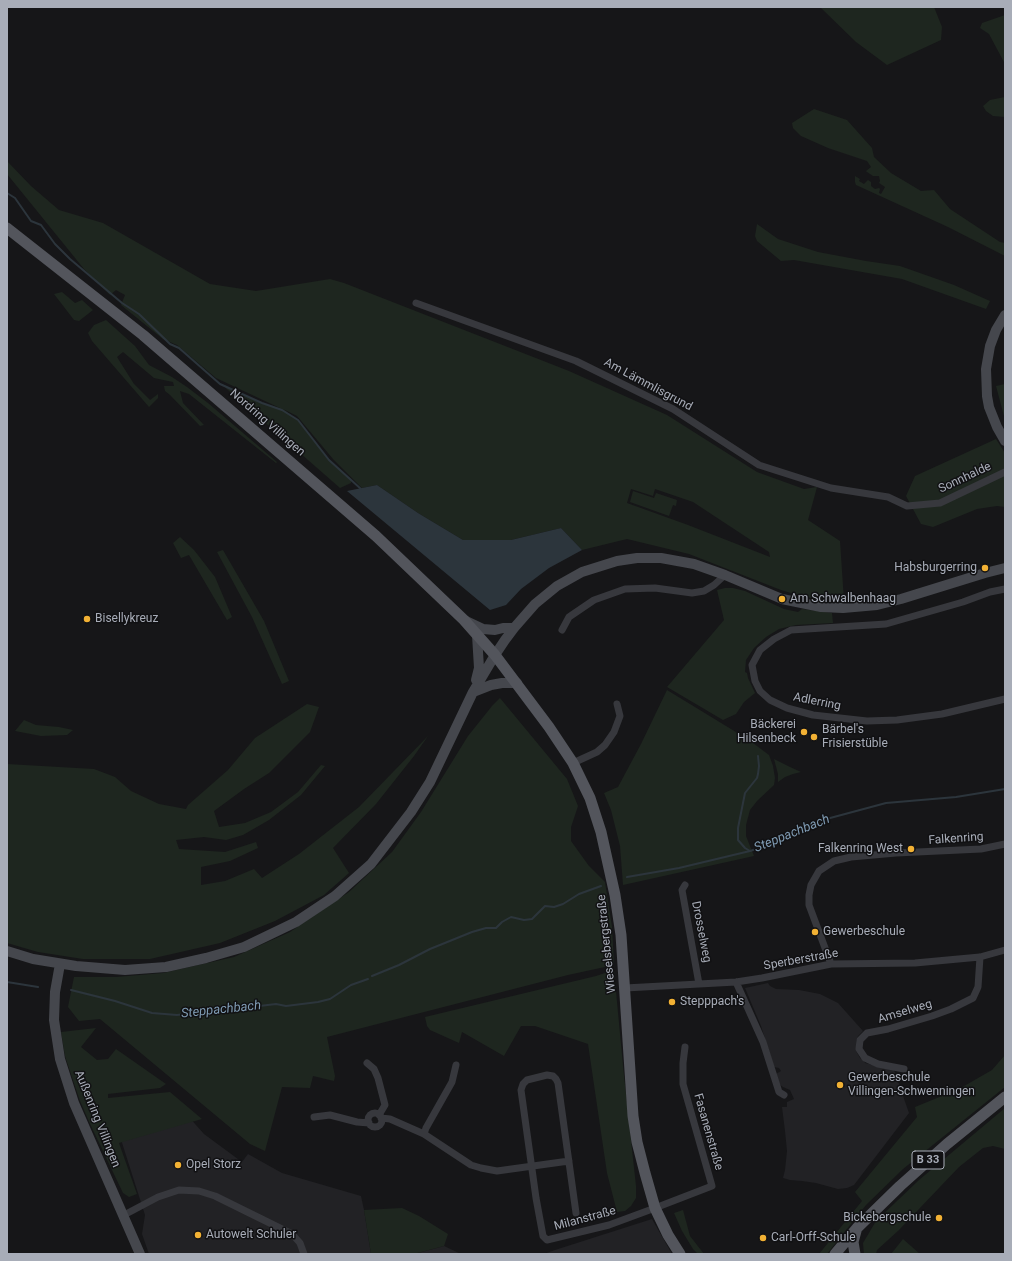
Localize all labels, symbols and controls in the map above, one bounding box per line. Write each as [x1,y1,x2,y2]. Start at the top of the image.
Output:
street label: Am Lämmlisgrund [601,356,695,414]
street label: Nordring Villingen [226,386,308,460]
street label: Sonnhalde [936,460,994,496]
place label: Habsburgerring [894,561,977,575]
marker: Habsburgerring [980,563,990,573]
place label: Am Schwalbenhaag [790,592,896,606]
marker: Am Schwalbenhaag [777,594,787,604]
place label: Bisellykreuz [95,612,158,626]
marker: Bisellykreuz [82,614,92,624]
street label: Adlerring [792,690,842,714]
place label: Bäckerei Hilsenbeck [737,718,796,746]
place label: Bärbel's Frisierstüble [822,723,888,751]
marker: Bäckerei Hilsenbeck [799,727,809,737]
marker: Bärbel's Frisierstüble [809,732,819,742]
water label: Steppachbach [752,812,832,856]
street label: Falkenring [928,830,984,848]
place label: Falkenring West [818,842,903,856]
marker: Falkenring West [906,844,916,854]
street label: Wieselsbergstraße [595,894,619,994]
street label: Drosselweg [688,900,714,964]
place label: Gewerbeschule [823,925,905,939]
marker: Gewerbeschule [810,927,820,937]
street label: Sperberstraße [763,946,839,974]
place label: Stepppach's [680,995,744,1009]
marker: Stepppach's [667,997,677,1007]
street label: Amselweg [876,997,934,1027]
water label: Steppachbach [180,998,262,1022]
street label: Außenring Villingen [71,1068,123,1170]
place label: Gewerbeschule Villingen-Schwenningen [848,1071,975,1099]
marker: Gewerbeschule Villingen-Schwenningen [835,1080,845,1090]
street label: Fasanenstraße [690,1092,726,1172]
road number: B 33 [912,1151,944,1169]
place label: Opel Storz [186,1158,241,1172]
marker: Opel Storz [173,1160,183,1170]
street label: Milanstraße [552,1204,618,1234]
place label: Bickebergschule [843,1211,931,1225]
marker: Bickebergschule [934,1213,944,1223]
place label: Autowelt Schuler [206,1228,296,1242]
marker: Autowelt Schuler [193,1230,203,1240]
place label: Carl-Orff-Schule [771,1231,856,1245]
marker: Carl-Orff-Schule [758,1233,768,1243]

